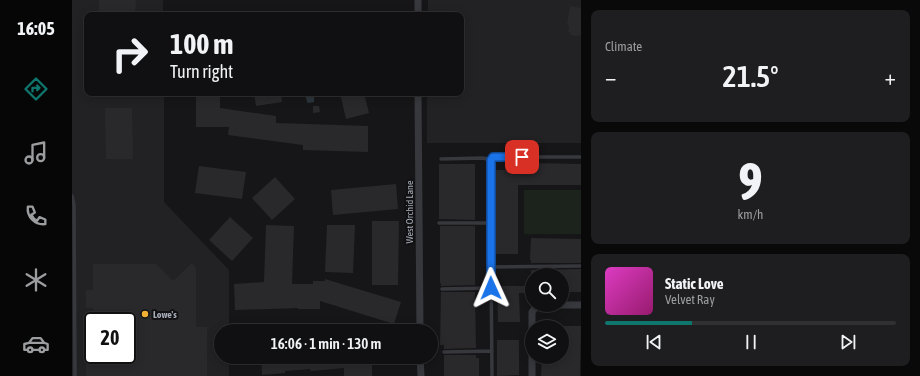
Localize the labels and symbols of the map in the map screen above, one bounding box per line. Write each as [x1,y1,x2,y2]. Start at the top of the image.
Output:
pin [505,140,539,174]
street label: West Orchid Lane [404,180,415,243]
position arrow [470,267,512,309]
marker: Lowe's [140,309,150,319]
place label: Lowe's [153,309,177,320]
speed limit sign: 20 [84,312,136,364]

